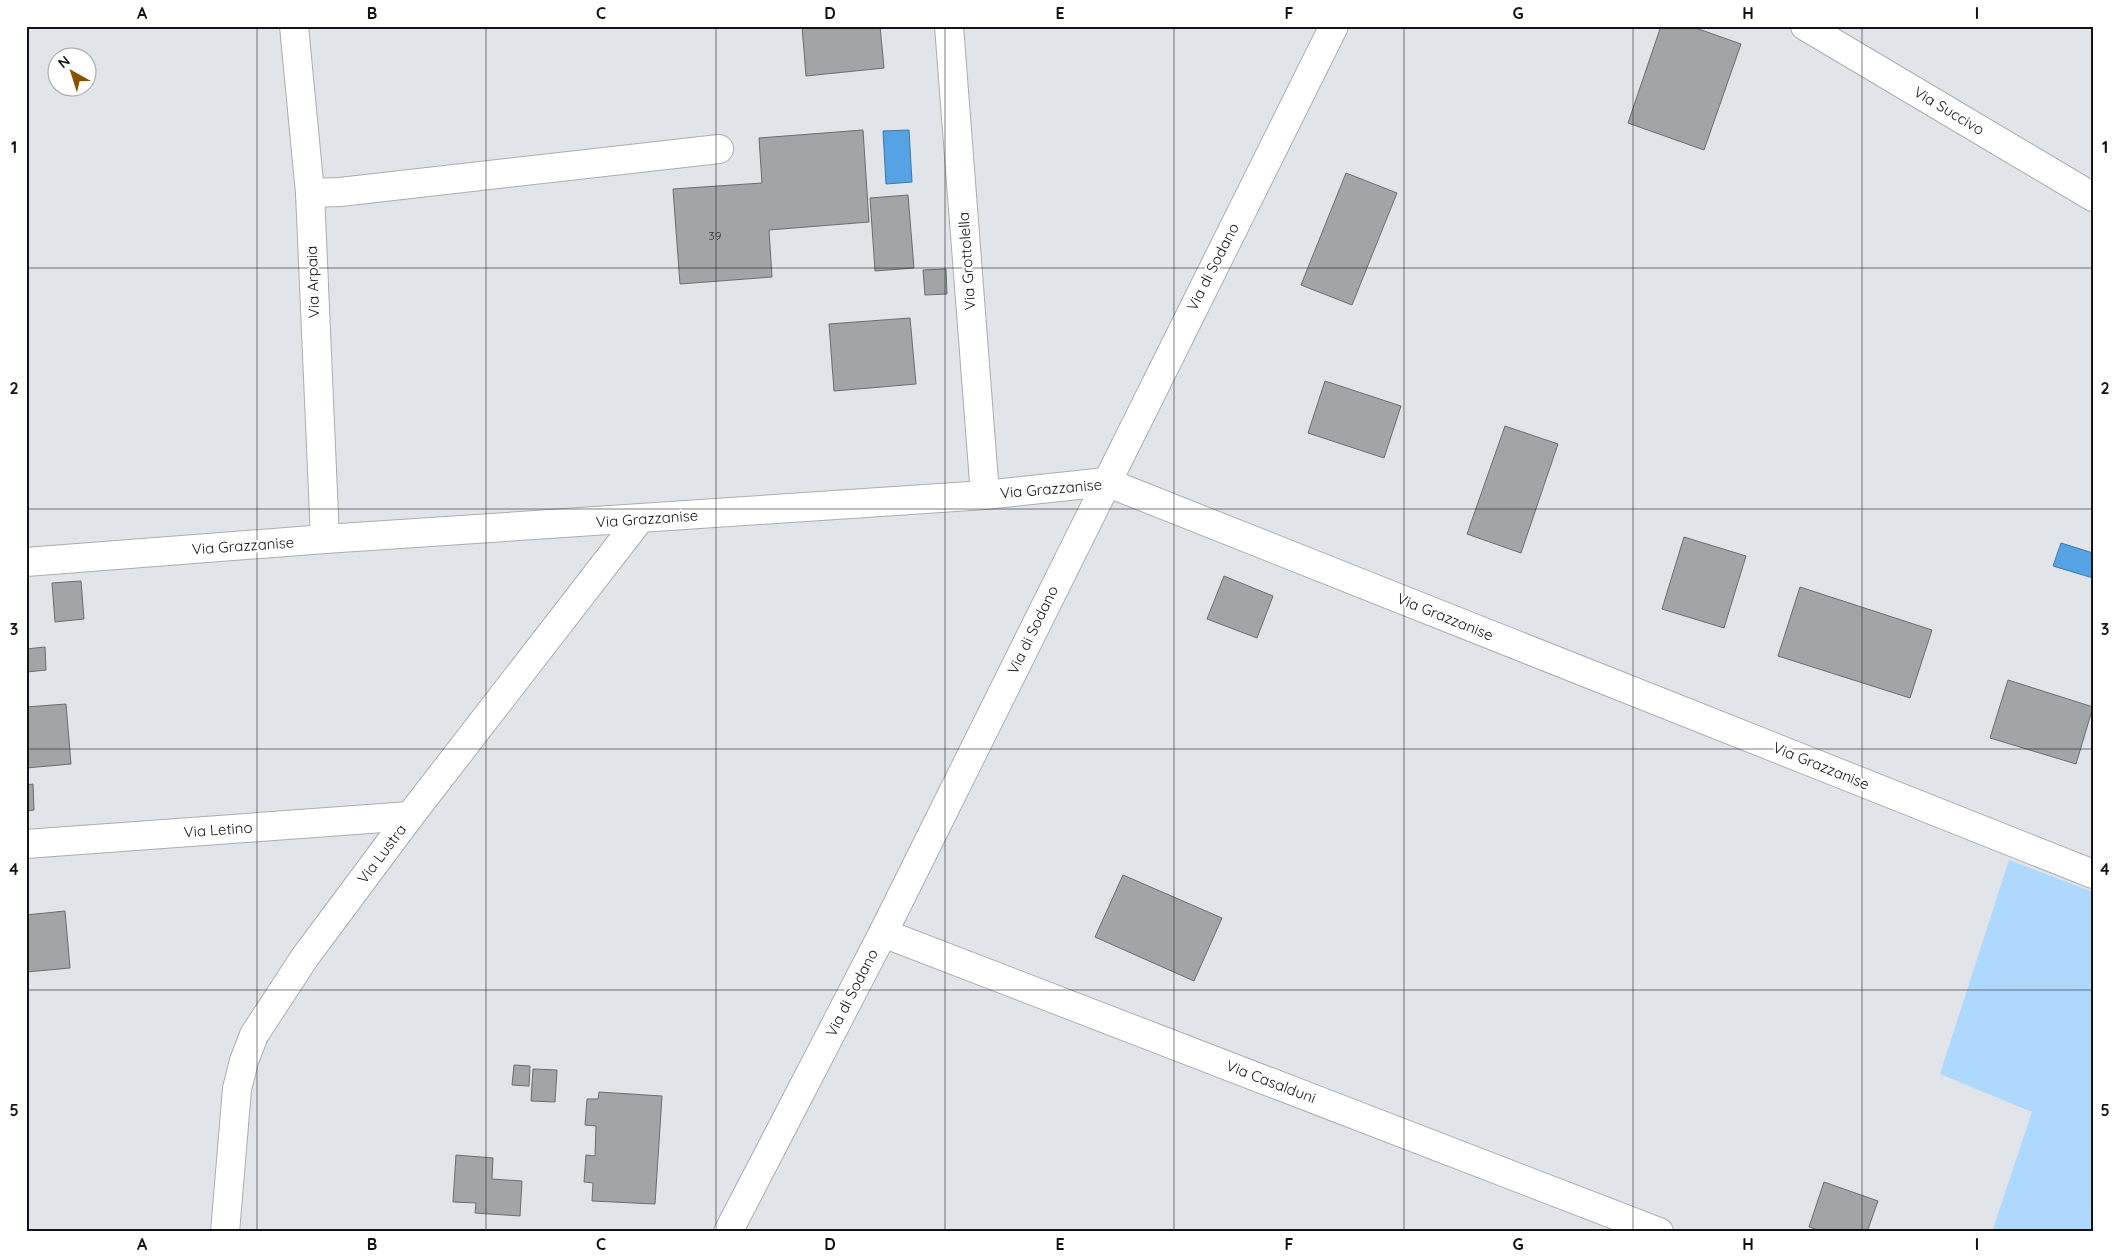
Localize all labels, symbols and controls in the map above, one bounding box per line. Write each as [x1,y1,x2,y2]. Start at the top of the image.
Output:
text: A [137,3,148,23]
text: B [367,3,377,23]
text: C [596,3,606,23]
text: D [824,3,836,23]
text: E [1055,3,1065,23]
text: F [1285,3,1294,23]
text: G [1512,3,1524,23]
text: H [1742,3,1754,23]
text: I [1975,3,1979,23]
north arrow [48,48,98,98]
text: N [54,52,73,72]
street label: Via Succivo [1910,82,1988,139]
text: 1 [11,137,17,157]
text: 1 [2102,137,2108,157]
street label: Via Grottolella [954,211,979,311]
street label: Via di Sodano [1182,220,1243,314]
house number: 39 [709,228,722,243]
street label: Via Arpaia [302,246,323,318]
text: 2 [9,378,19,398]
text: 2 [2100,378,2110,398]
street label: Via Grazzanise [999,475,1103,502]
street label: Via Grazzanise [595,505,699,532]
street label: Via Grazzanise [191,532,295,559]
street label: Via di Sodano [1003,582,1062,677]
street label: Via Grazzanise [1394,589,1496,645]
text: 3 [10,619,18,639]
text: 3 [2101,619,2109,639]
street label: Via Grazzanise [1770,738,1872,794]
street label: Via Letino [183,818,253,841]
street label: Via Lustra [353,820,410,887]
text: 4 [9,859,19,879]
text: 4 [2100,859,2110,879]
street label: Via di Sodano [821,946,882,1040]
street label: Via Casalduni [1224,1056,1319,1107]
text: 5 [9,1100,19,1120]
text: 5 [2100,1100,2110,1120]
text: A [137,1234,148,1254]
text: B [367,1234,377,1254]
text: C [596,1234,606,1254]
text: D [824,1234,836,1254]
text: E [1055,1234,1065,1254]
text: F [1285,1234,1294,1254]
text: G [1512,1234,1524,1254]
text: H [1742,1234,1754,1254]
text: I [1975,1234,1979,1254]

